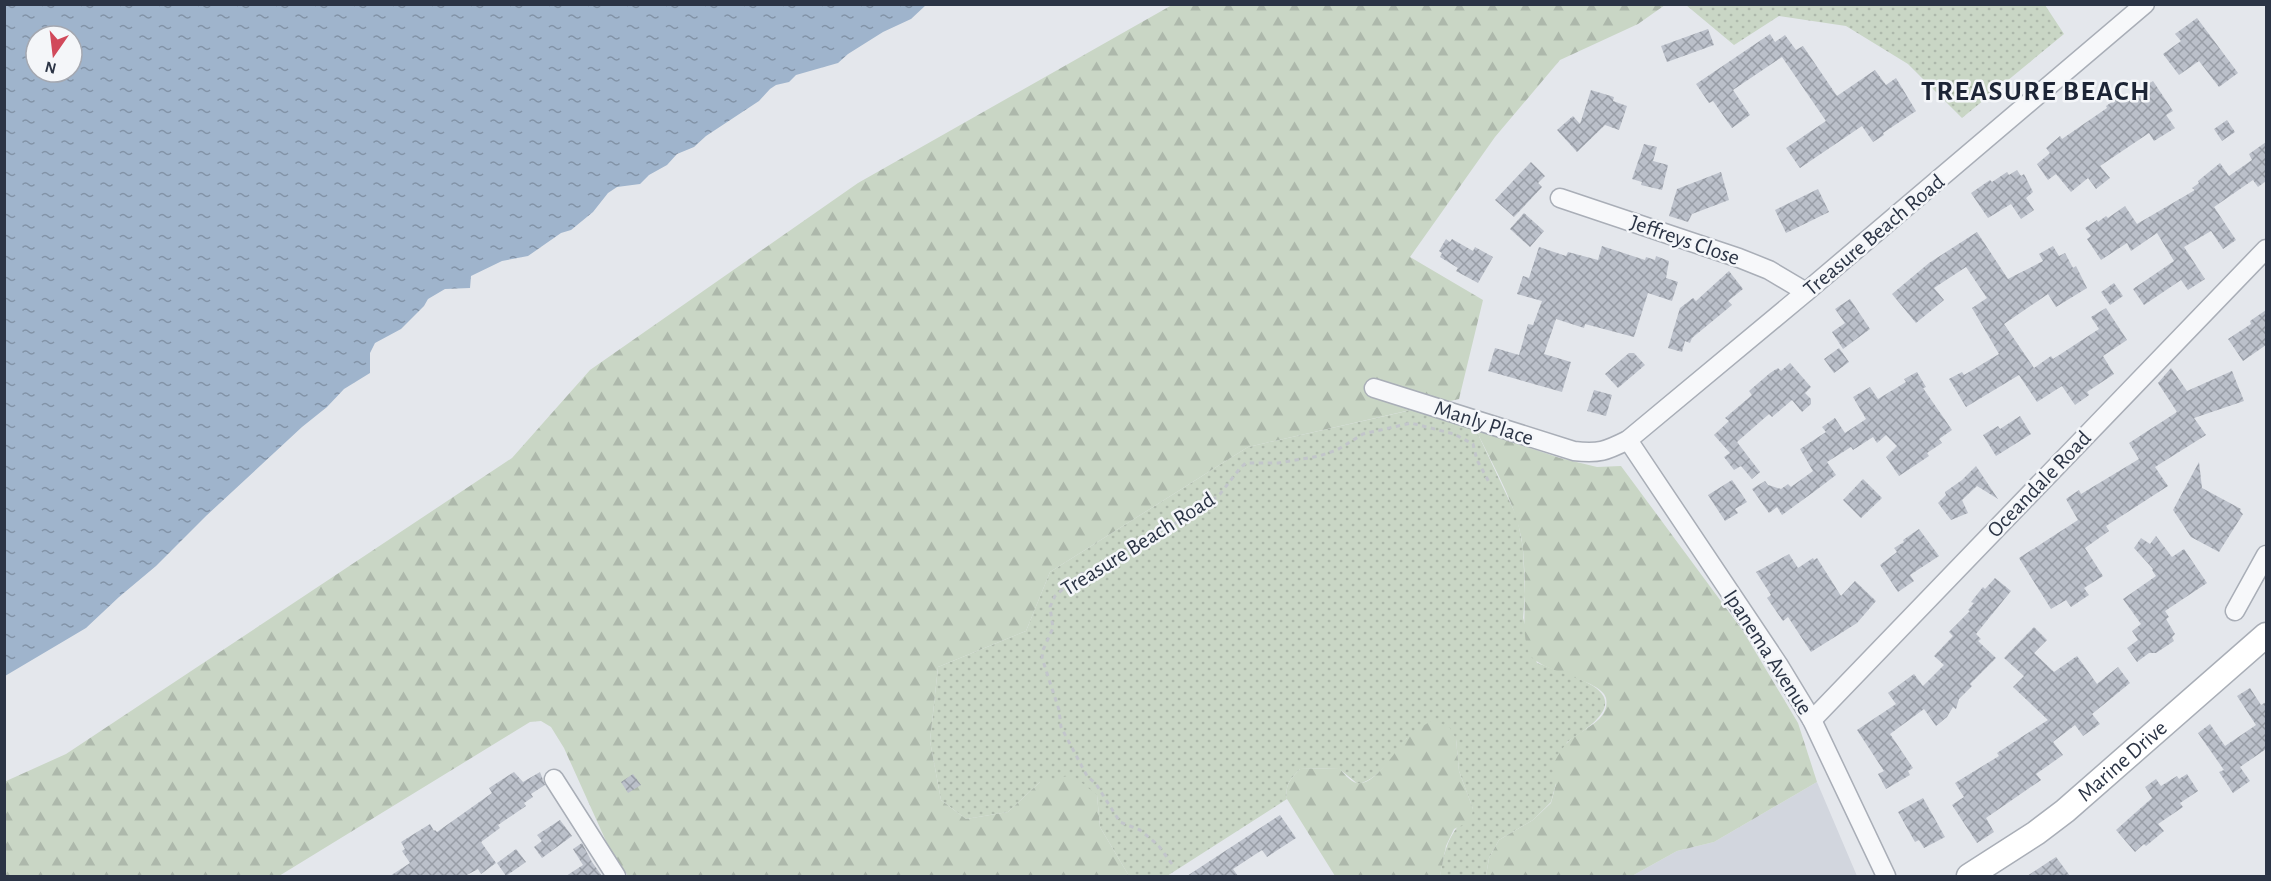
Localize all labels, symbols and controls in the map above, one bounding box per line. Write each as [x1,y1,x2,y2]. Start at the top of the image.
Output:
north arrow [24,24,84,84]
text: N [43,58,58,77]
district label: TREASURE BEACH [1921,78,2151,106]
street label: Treasure Beach Road [1800,170,1948,300]
street label: Jeffreys Close [1627,211,1743,269]
street label: Manly Place [1432,397,1536,449]
street label: Oceandale Road [1983,427,2095,541]
street label: Treasure Beach Road [1058,488,1218,600]
street label: Ipanema Avenue [1720,586,1816,718]
street label: Marine Drive [2073,716,2171,806]

